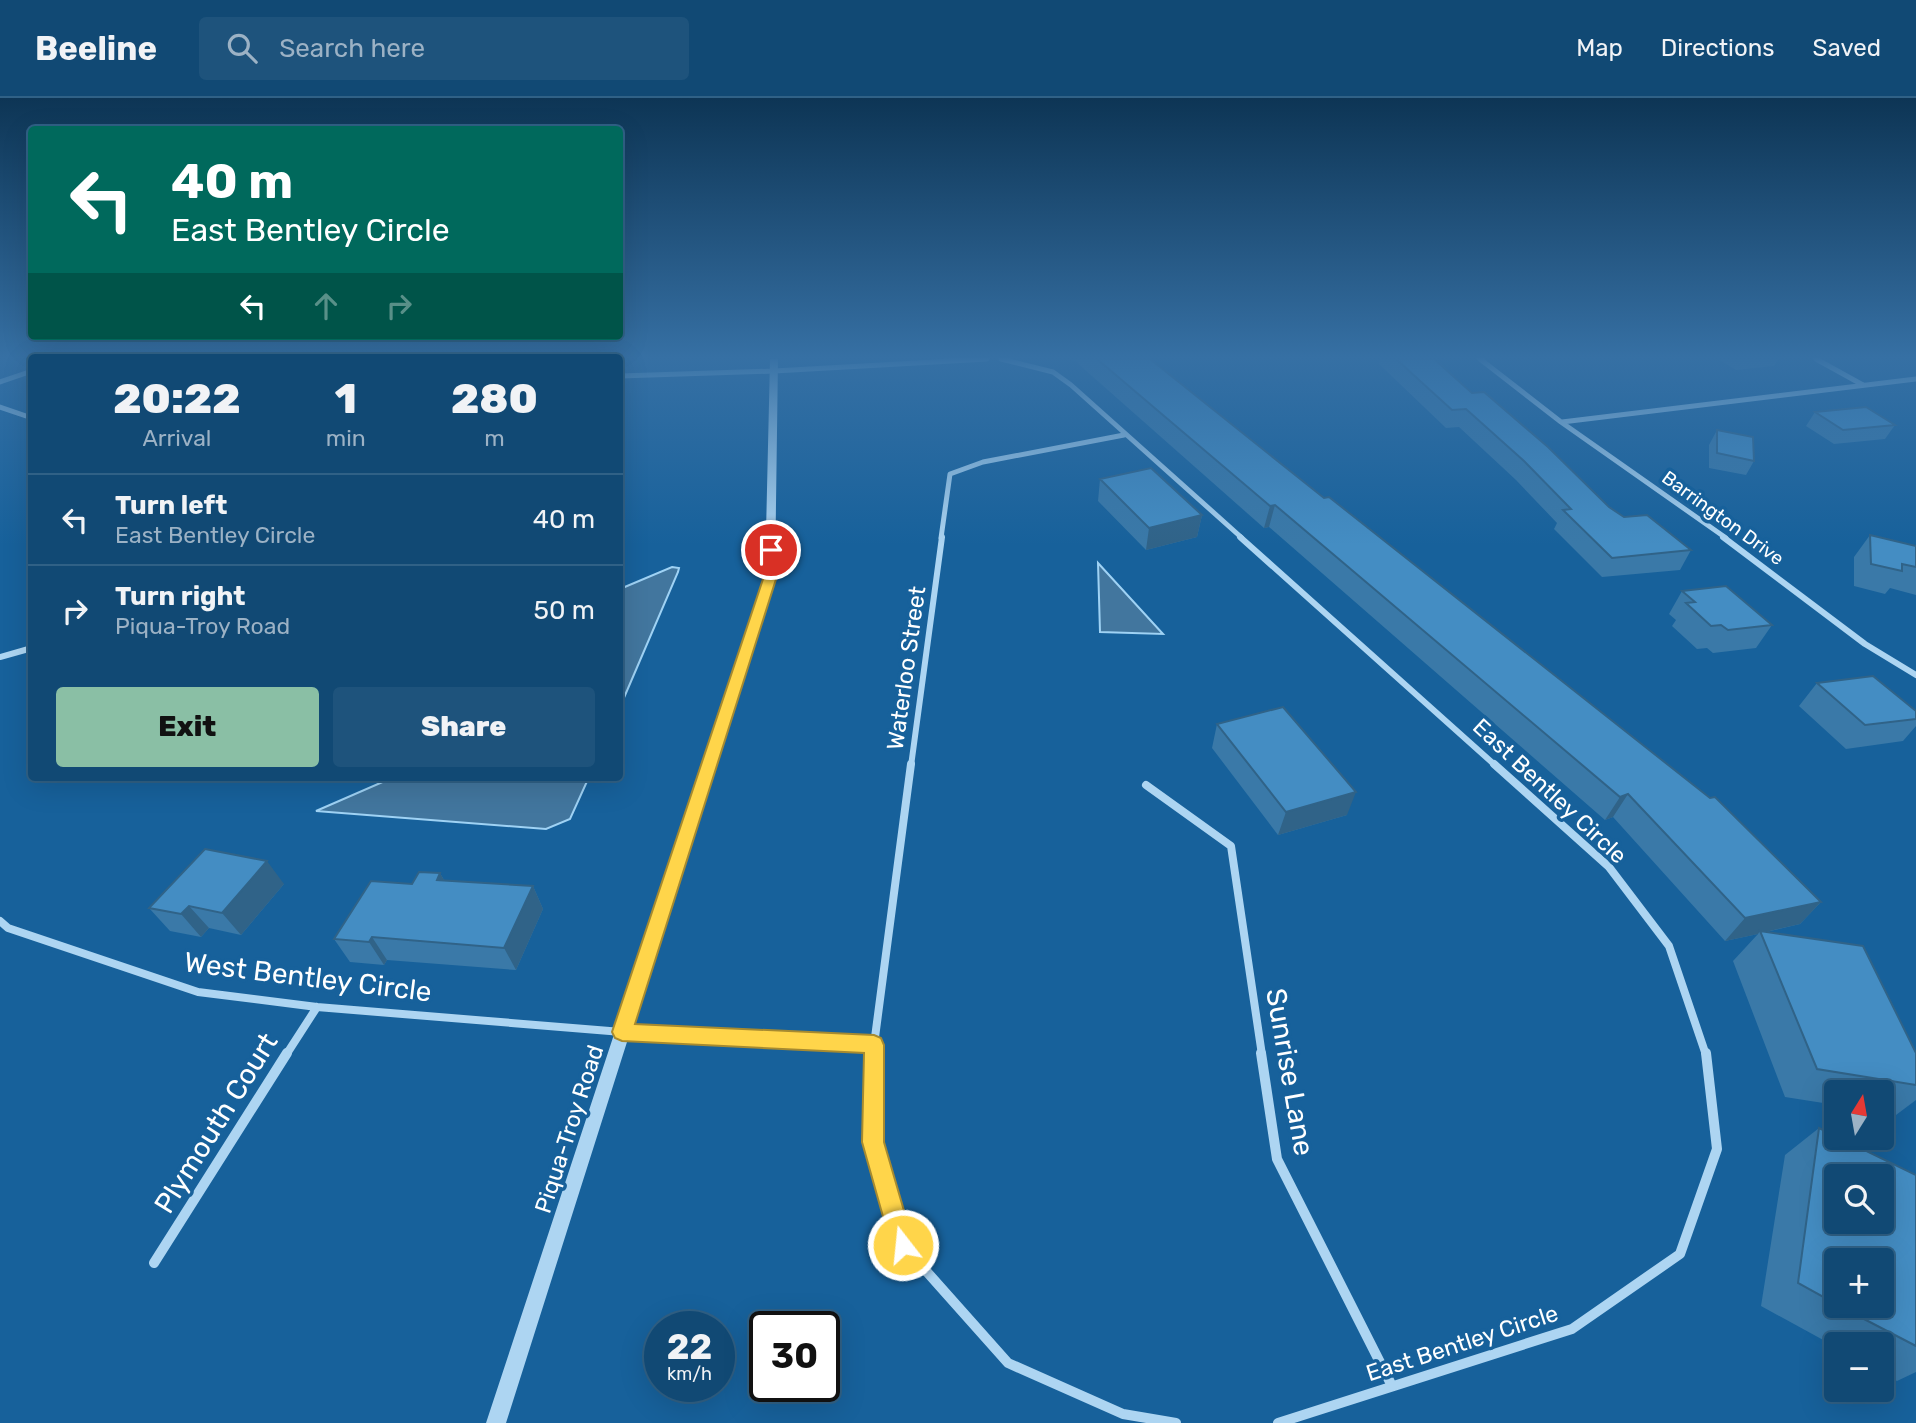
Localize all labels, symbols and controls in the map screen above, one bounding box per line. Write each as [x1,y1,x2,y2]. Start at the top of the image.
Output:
search box [199,17,689,80]
text: Beeline [35,29,157,68]
icon: search [223,29,261,67]
text: Search here [279,33,425,64]
text: Map [1576,34,1623,62]
text: Directions [1661,34,1774,62]
text: Saved [1812,34,1881,62]
text: 40 m [171,152,293,210]
icon: left [56,154,147,245]
text: East Bentley Circle [171,211,450,249]
icon: left [234,287,272,325]
icon: ahead [307,287,345,325]
icon: right [380,287,418,325]
text: 20:22 [113,374,241,424]
text: 1 [335,374,357,424]
text: 280 [451,374,538,424]
text: Arrival [142,424,211,452]
text: min [326,424,366,452]
text: m [484,424,505,452]
street label: Barrington Drive [1657,466,1789,570]
text: Turn left [115,490,227,521]
icon: left [56,501,94,539]
text: 40 m [533,504,595,535]
pin [741,520,801,580]
text: East Bentley Circle [115,521,315,549]
icon: arrive [752,531,790,569]
text: Turn right [115,581,245,612]
street label: Waterloo Street [881,584,931,752]
icon: right [56,592,94,630]
text: 50 m [534,595,595,626]
text: Piqua-Troy Road [115,612,290,640]
button: Exit [56,687,319,767]
button: Share [333,687,595,767]
street label: East Bentley Circle [1467,712,1633,870]
street label: West Bentley Circle [182,945,434,1009]
street label: Sunrise Lane [1259,986,1321,1158]
street label: Plymouth Court [147,1027,285,1219]
street label: Piqua-Troy Road [529,1041,609,1217]
north arrow [1824,1080,1894,1150]
map controls [1824,1080,1894,1402]
button: search [1824,1164,1894,1234]
position arrow [866,1208,940,1282]
button: + [1824,1248,1894,1318]
street label: East Bentley Circle [1362,1299,1562,1387]
speed limit sign: 30 [749,1311,840,1402]
text: 22 [667,1326,712,1368]
button: − [1824,1332,1894,1402]
text: km/h [667,1363,712,1385]

